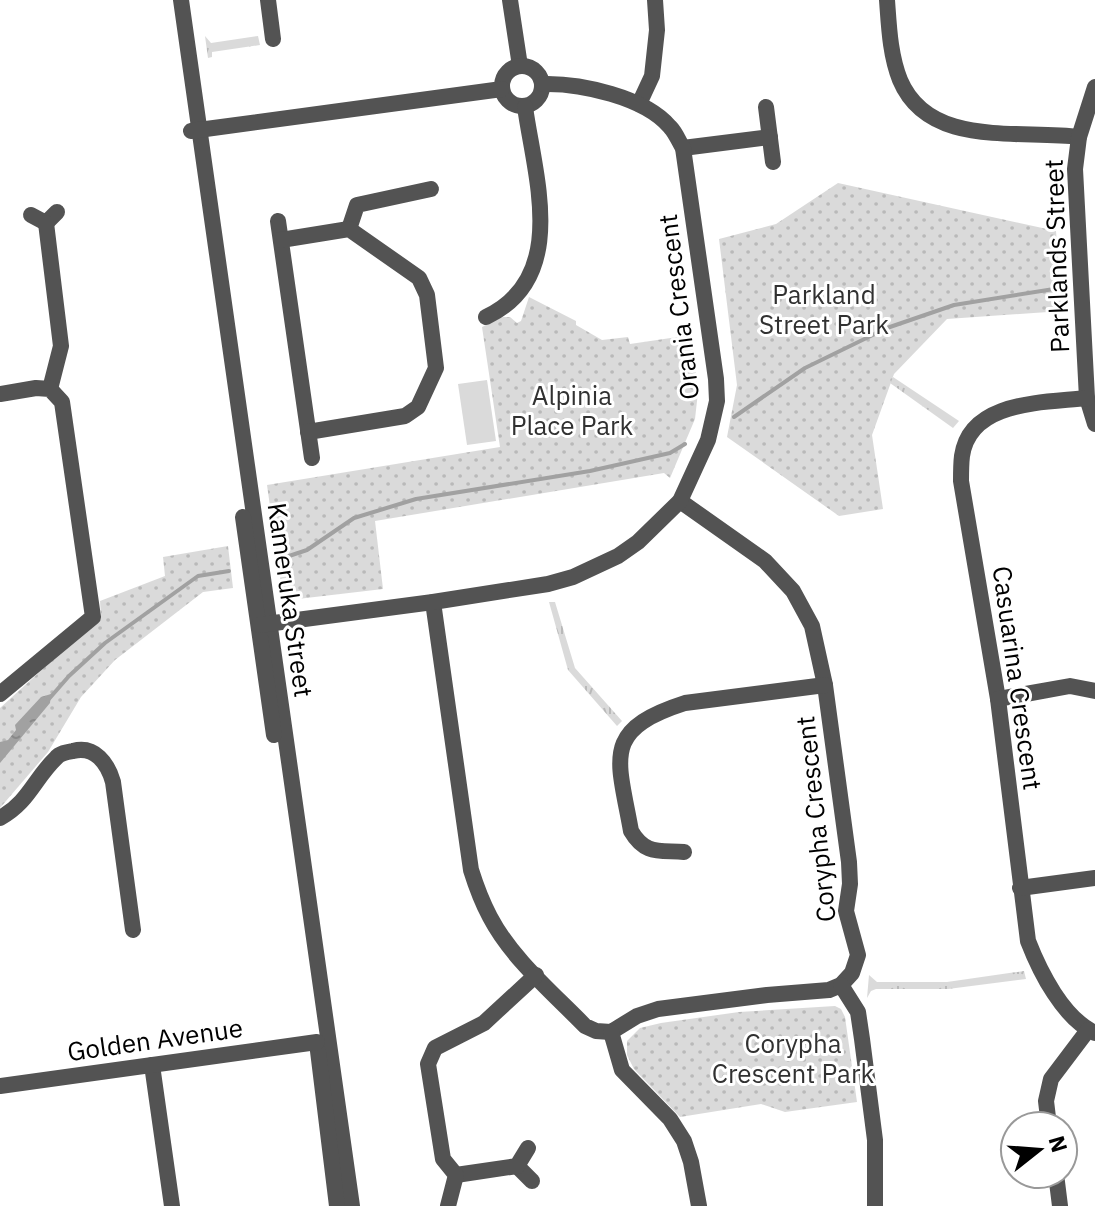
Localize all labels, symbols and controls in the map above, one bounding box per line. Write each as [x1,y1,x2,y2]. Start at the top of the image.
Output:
street label: Parklands Street [1036,159,1076,353]
street label: Orania Crescent [650,212,706,402]
park label: Parkland Street Park [759,277,889,341]
park label: Alpinia Place Park [511,378,634,442]
street label: Kameruka Street [261,500,321,699]
street label: Casuarina Crescent [985,564,1051,792]
street label: Corypha Crescent [787,714,843,924]
street label: Golden Avenue [65,1010,245,1068]
park label: Corypha Crescent Park [712,1026,874,1090]
north arrow [999,1110,1079,1190]
text: N [1042,1132,1075,1156]

